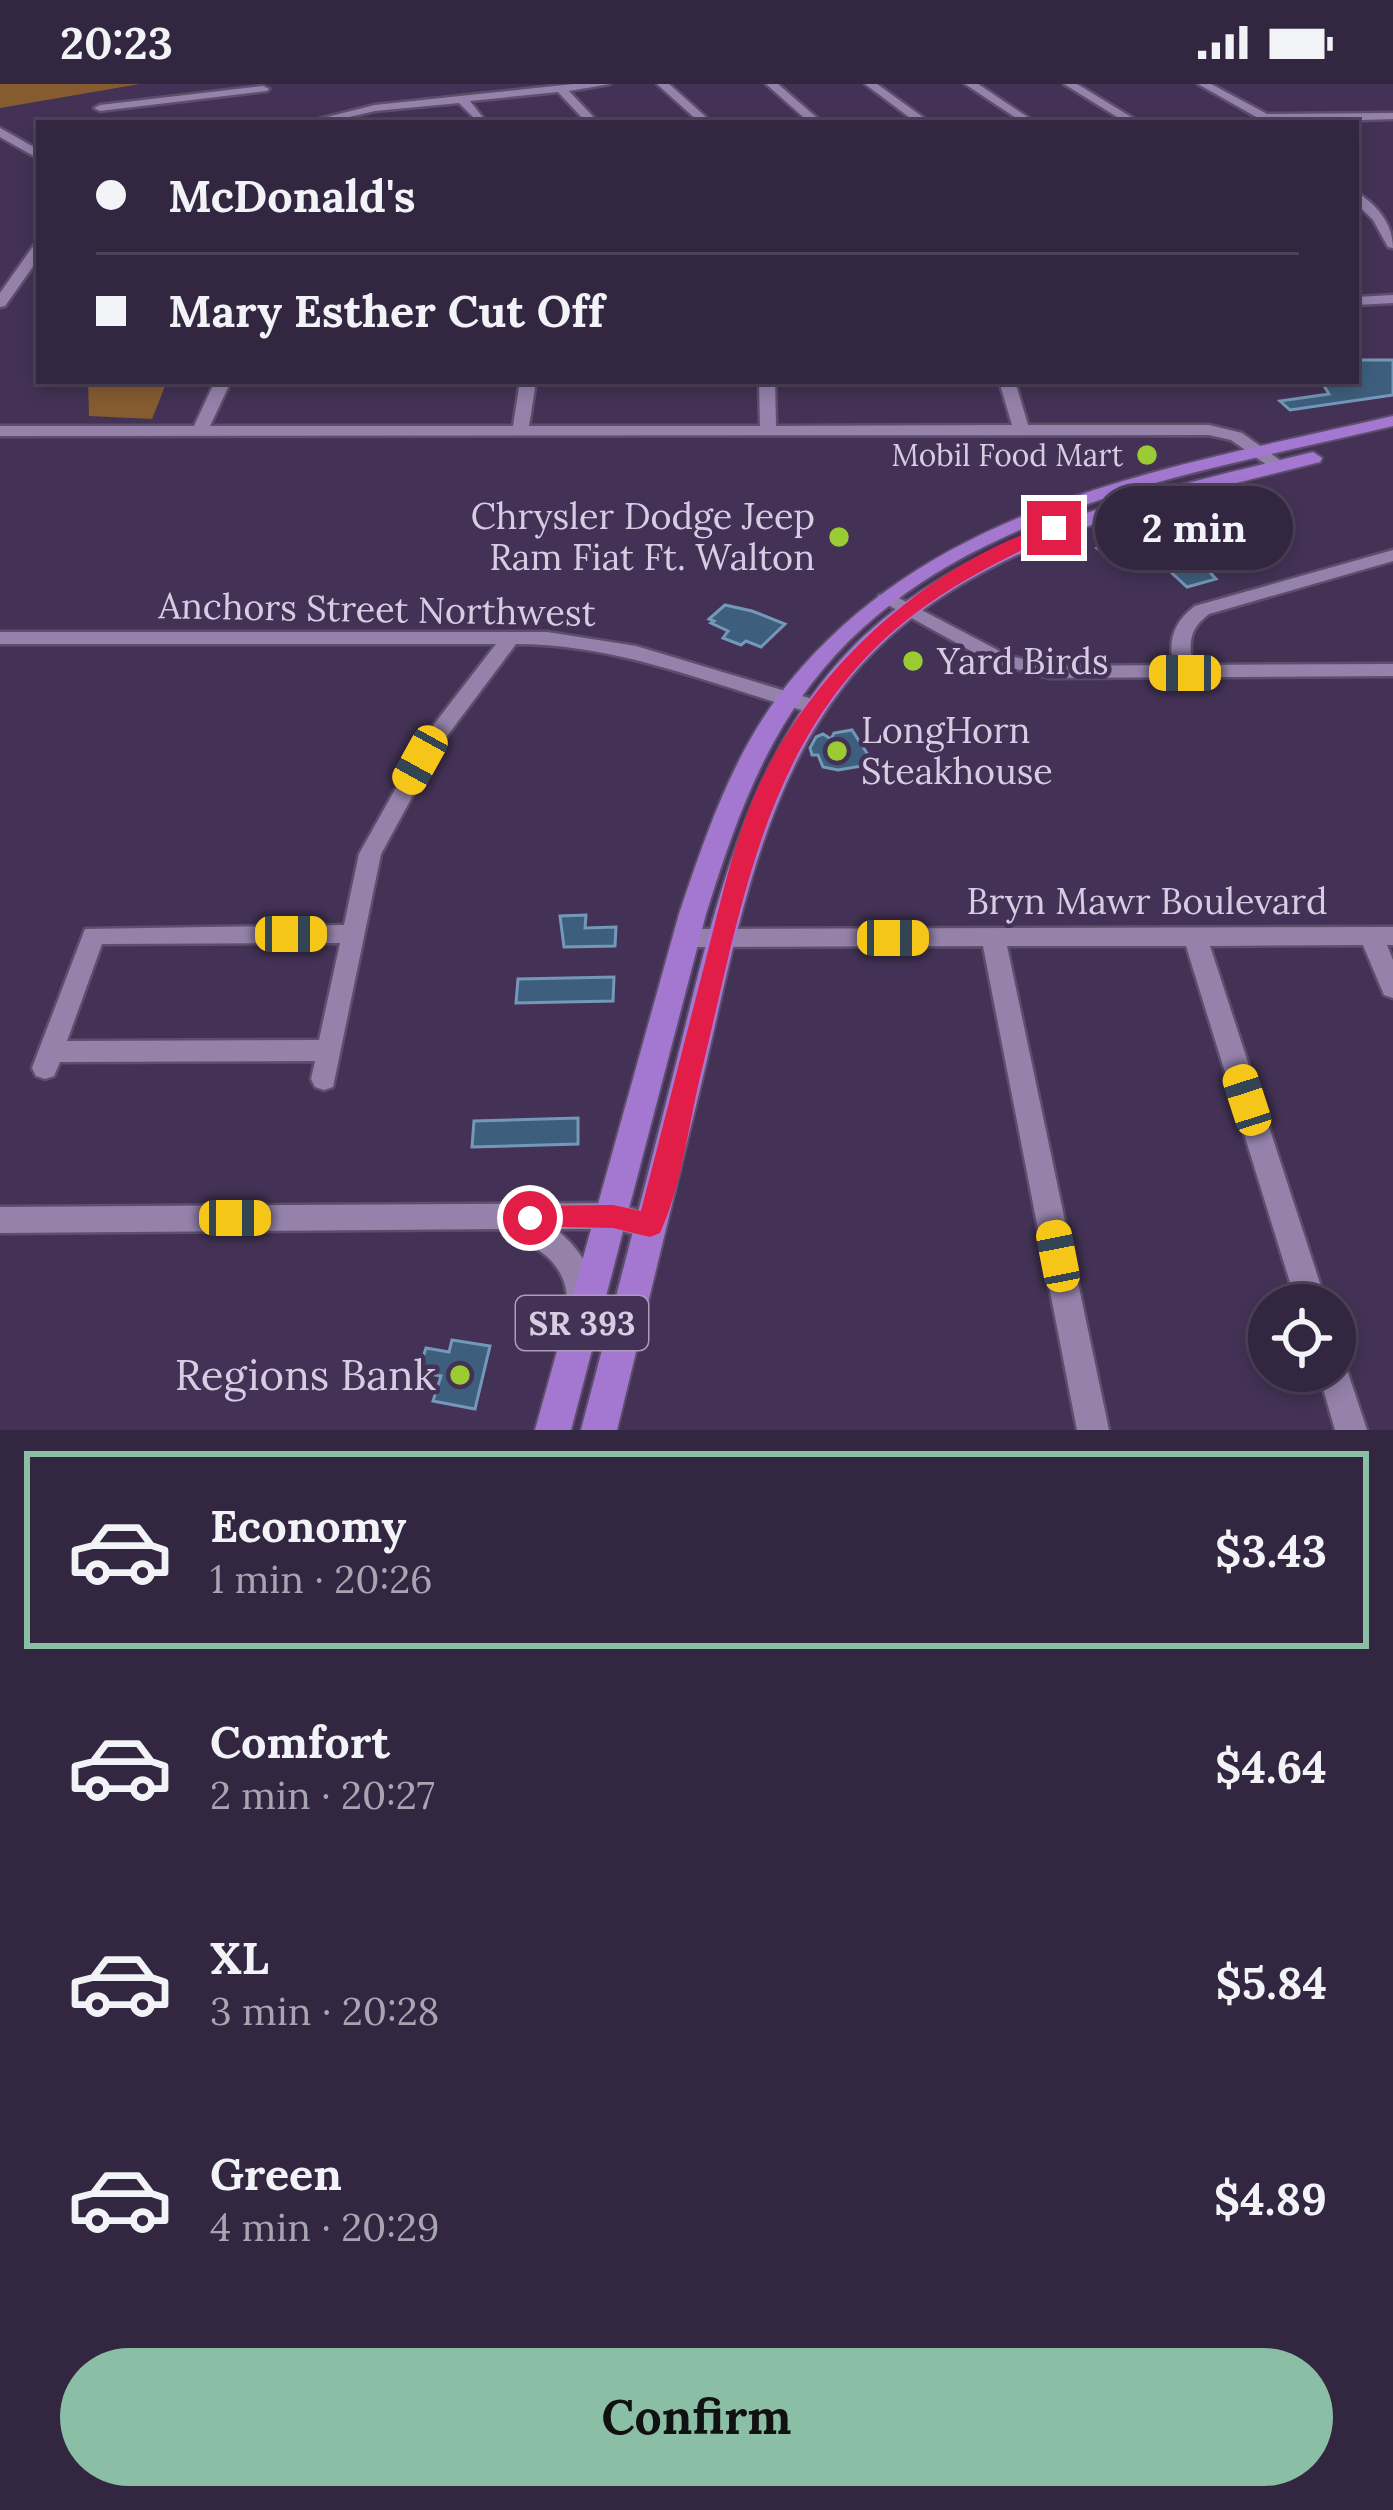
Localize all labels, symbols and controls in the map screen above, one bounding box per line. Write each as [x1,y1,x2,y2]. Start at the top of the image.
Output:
text: 20:23 [60,14,173,71]
text: McDonald's [168,167,416,224]
text: Mary Esther Cut Off [168,282,604,339]
place label: Mobil Food Mart [891,436,1123,474]
marker: Mobil Food Mart [1134,442,1160,468]
callout: 2 min [1096,486,1294,570]
place label: Chrysler Dodge Jeep Ram Fiat Ft. Walton [471,493,815,580]
route end [1027,501,1081,555]
text: 2 min [1142,503,1246,553]
marker: Chrysler Dodge Jeep Ram Fiat Ft. Walton [826,524,852,550]
street label: Anchors Street Northwest [157,582,596,636]
place label: Yard Birds [936,638,1109,684]
marker: Yard Birds [900,648,926,674]
car [1149,655,1221,691]
place label: LongHorn Steakhouse [861,707,1053,794]
car [387,720,453,800]
marker: LongHorn Steakhouse [824,738,850,764]
street label: Bryn Mawr Boulevard [967,878,1327,924]
car [255,916,327,952]
car [857,920,929,956]
car [1219,1060,1275,1140]
route start [503,1191,557,1245]
car [199,1200,271,1236]
car [1033,1217,1083,1295]
map controls [1248,1284,1356,1392]
button: locate [1248,1284,1356,1392]
road number: SR 393 [516,1296,648,1350]
place label: Regions Bank [175,1348,436,1402]
marker: Regions Bank [447,1362,473,1388]
icon: car [66,1496,174,1604]
text: Economy [210,1497,406,1554]
text: $3.43 [1215,1522,1327,1579]
text: 1 min · 20:26 [210,1554,433,1604]
icon: car [66,1712,174,1820]
text: Comfort [210,1713,390,1770]
text: $4.64 [1215,1738,1327,1795]
text: 2 min · 20:27 [210,1770,435,1820]
icon: car [66,1928,174,2036]
text: XL [210,1929,269,1986]
text: $5.84 [1215,1954,1327,2011]
text: 3 min · 20:28 [210,1986,440,2036]
icon: car [66,2144,174,2252]
text: Green [210,2145,342,2202]
text: $4.89 [1214,2170,1327,2227]
text: 4 min · 20:29 [210,2202,440,2252]
button: Confirm [60,2348,1333,2486]

